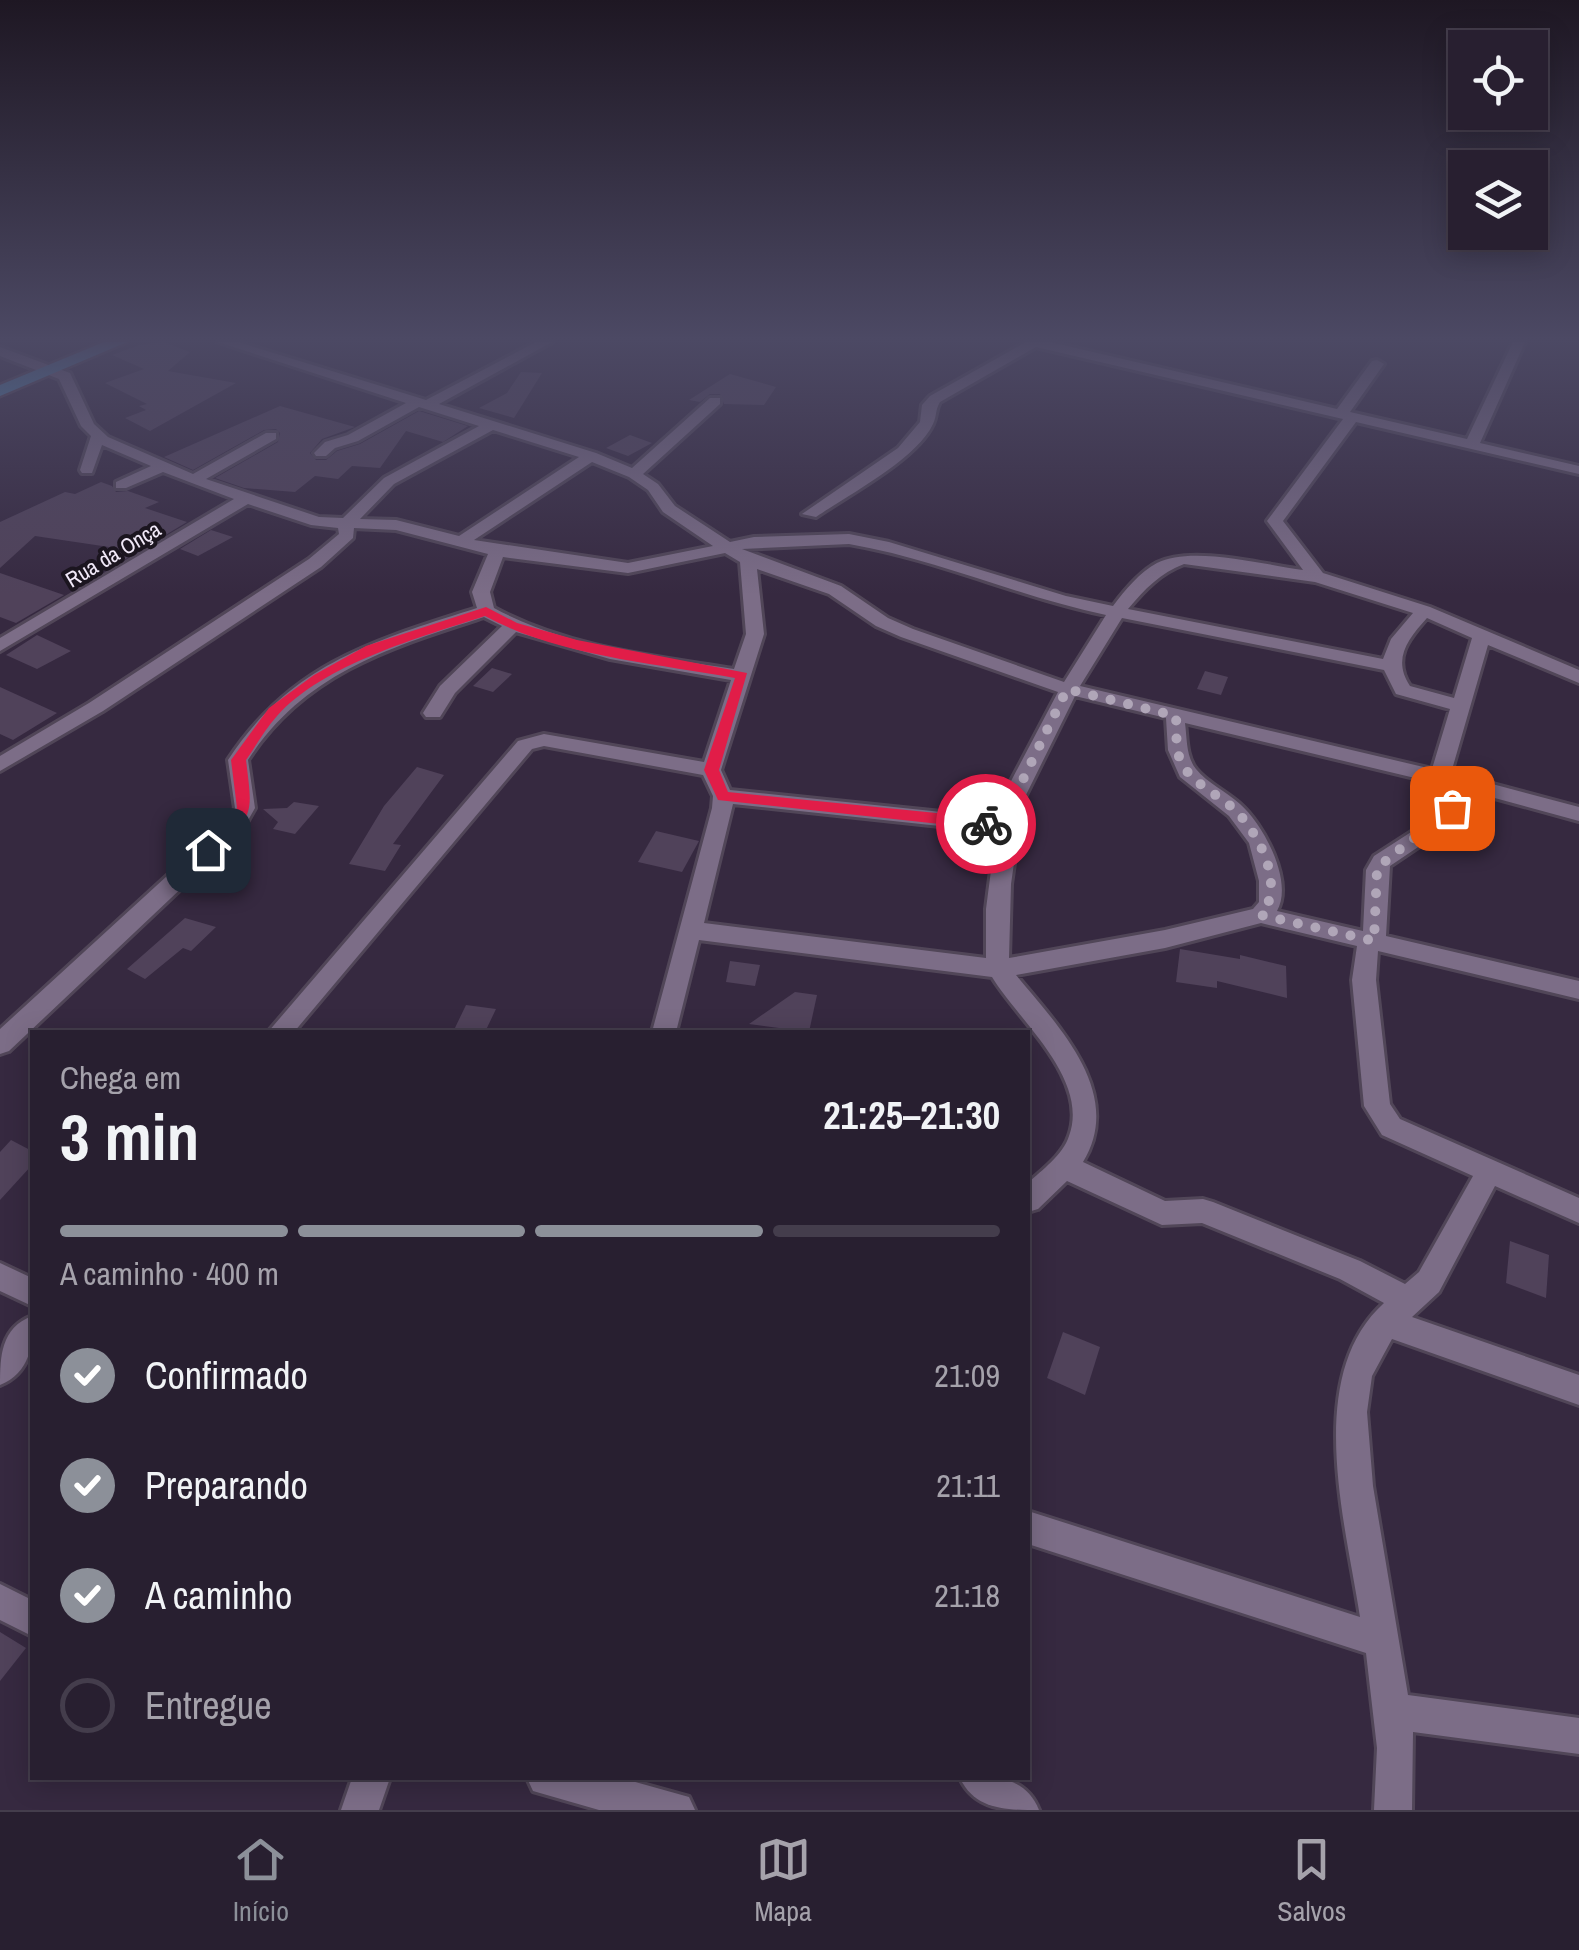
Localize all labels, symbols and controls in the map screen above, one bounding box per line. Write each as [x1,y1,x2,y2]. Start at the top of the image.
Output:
map controls [1448,30,1548,250]
button: locate [1448,30,1548,130]
button: layers [1448,150,1548,250]
street label: Rua da Onça [60,514,166,594]
pin [1410,766,1495,851]
courier [936,774,1036,874]
icon: bag [1425,781,1480,836]
icon: bike [959,797,1014,852]
pin [166,808,251,893]
icon: home [181,823,236,878]
text: Chega em [60,1056,181,1099]
text: 21:25–21:30 [823,1090,1000,1141]
text: 3 min [60,1093,199,1180]
text: A caminho · 400 m [60,1252,279,1295]
icon: check [60,1348,115,1403]
text: Confirmado [145,1350,308,1401]
text: 21:09 [934,1354,1000,1397]
icon: check [60,1458,115,1513]
text: Preparando [145,1460,308,1511]
text: 21:11 [936,1464,1000,1507]
icon: check [60,1568,115,1623]
text: A caminho [145,1570,292,1621]
text: 21:18 [934,1574,1000,1617]
text: Entregue [145,1680,271,1731]
tab: Início [233,1832,289,1930]
tab: Mapa [754,1832,812,1930]
tab: Salvos [1277,1832,1346,1930]

